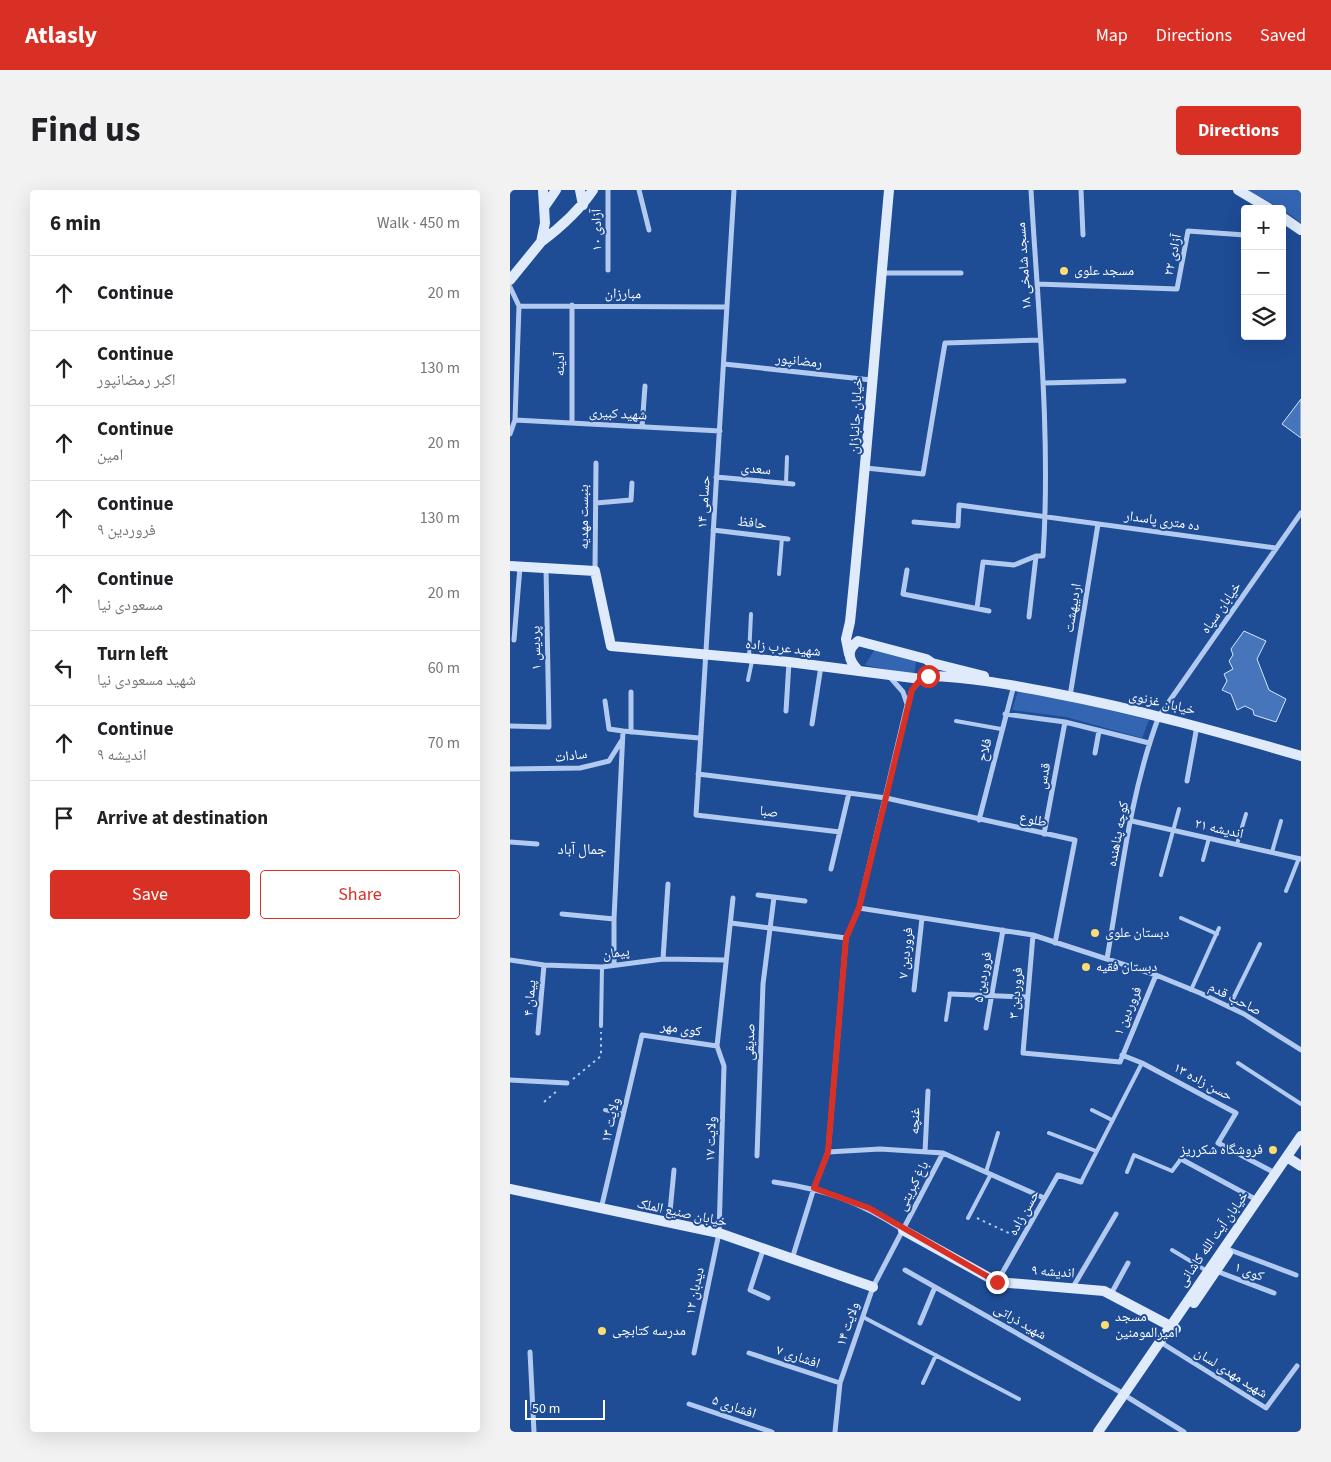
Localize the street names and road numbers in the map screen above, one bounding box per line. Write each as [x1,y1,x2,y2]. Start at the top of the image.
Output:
street label: آزادی ۱۰ [587,208,607,251]
street label: مسجد شامخی ۱۸ [1011,221,1037,311]
street label: آزادی ۲۲ [1159,232,1187,278]
street label: مبارزان [605,284,641,304]
street label: رمضانپور [774,348,823,373]
street label: آدینه [550,351,570,376]
street label: خیابان جانبازان [844,377,868,455]
street label: شهید کبیری [588,402,648,426]
street label: سعدی [740,458,772,480]
street label: حسامی ۱۴ [692,475,716,529]
street label: بنبست مهدیه [574,484,594,550]
street label: ده متری پاسدار [1122,506,1201,536]
street label: حافظ [736,511,768,535]
street label: خیابان سپاه [1196,578,1246,638]
street label: اردیبهشت [1059,582,1087,634]
street label: پردیس ۱ [526,625,546,670]
street label: شهید عرب زاده [744,634,822,662]
street label: خیابان غزنوی [1127,686,1197,720]
street label: فلاح [972,736,998,764]
street label: سادات [554,744,588,768]
street label: قدس [1032,761,1056,791]
street label: کوچه پناهنده [1102,799,1134,868]
street label: صبا [759,801,779,823]
street label: طلوع [1017,807,1049,833]
street label: اندیشه ۲۱ [1193,814,1245,844]
street label: فروردین ۷ [893,926,919,980]
street label: پیمان [601,941,631,965]
street label: فروردین ۵ [969,950,997,1004]
street label: فروردین ۳ [1004,966,1028,1019]
street label: صاحب قدم [1205,977,1265,1021]
street label: پیمان ۴ [518,979,542,1017]
street label: فروردین ۱ [1109,983,1147,1039]
street label: کوی مهر [658,1016,703,1042]
street label: صدیقی [739,1023,761,1061]
street label: حسن زاده ۱۳ [1170,1058,1236,1106]
street label: ولایت ۱۳ [596,1096,626,1144]
street label: غنچه [905,1107,925,1135]
street label: ولایت ۱۷ [700,1116,722,1162]
street label: باغ کبریتی [892,1157,934,1214]
street label: حسن زاده [1003,1186,1045,1239]
street label: خیابان آیت الله کاشانی [1172,1187,1254,1291]
street label: خیابان صنیع الملک [635,1194,729,1232]
street label: کوی ۱ [1231,1257,1267,1287]
street label: اندیشه ۹ [1031,1261,1075,1283]
street label: دیدبان ۱۲ [680,1265,710,1317]
street label: ولایت ۱۴ [831,1299,865,1349]
street label: شهید ذراتی [990,1299,1050,1345]
street label: افشاری ۷ [773,1340,823,1374]
street label: شهید مهدی لسان [1191,1343,1271,1403]
street label: افشاری ۵ [709,1390,759,1424]

